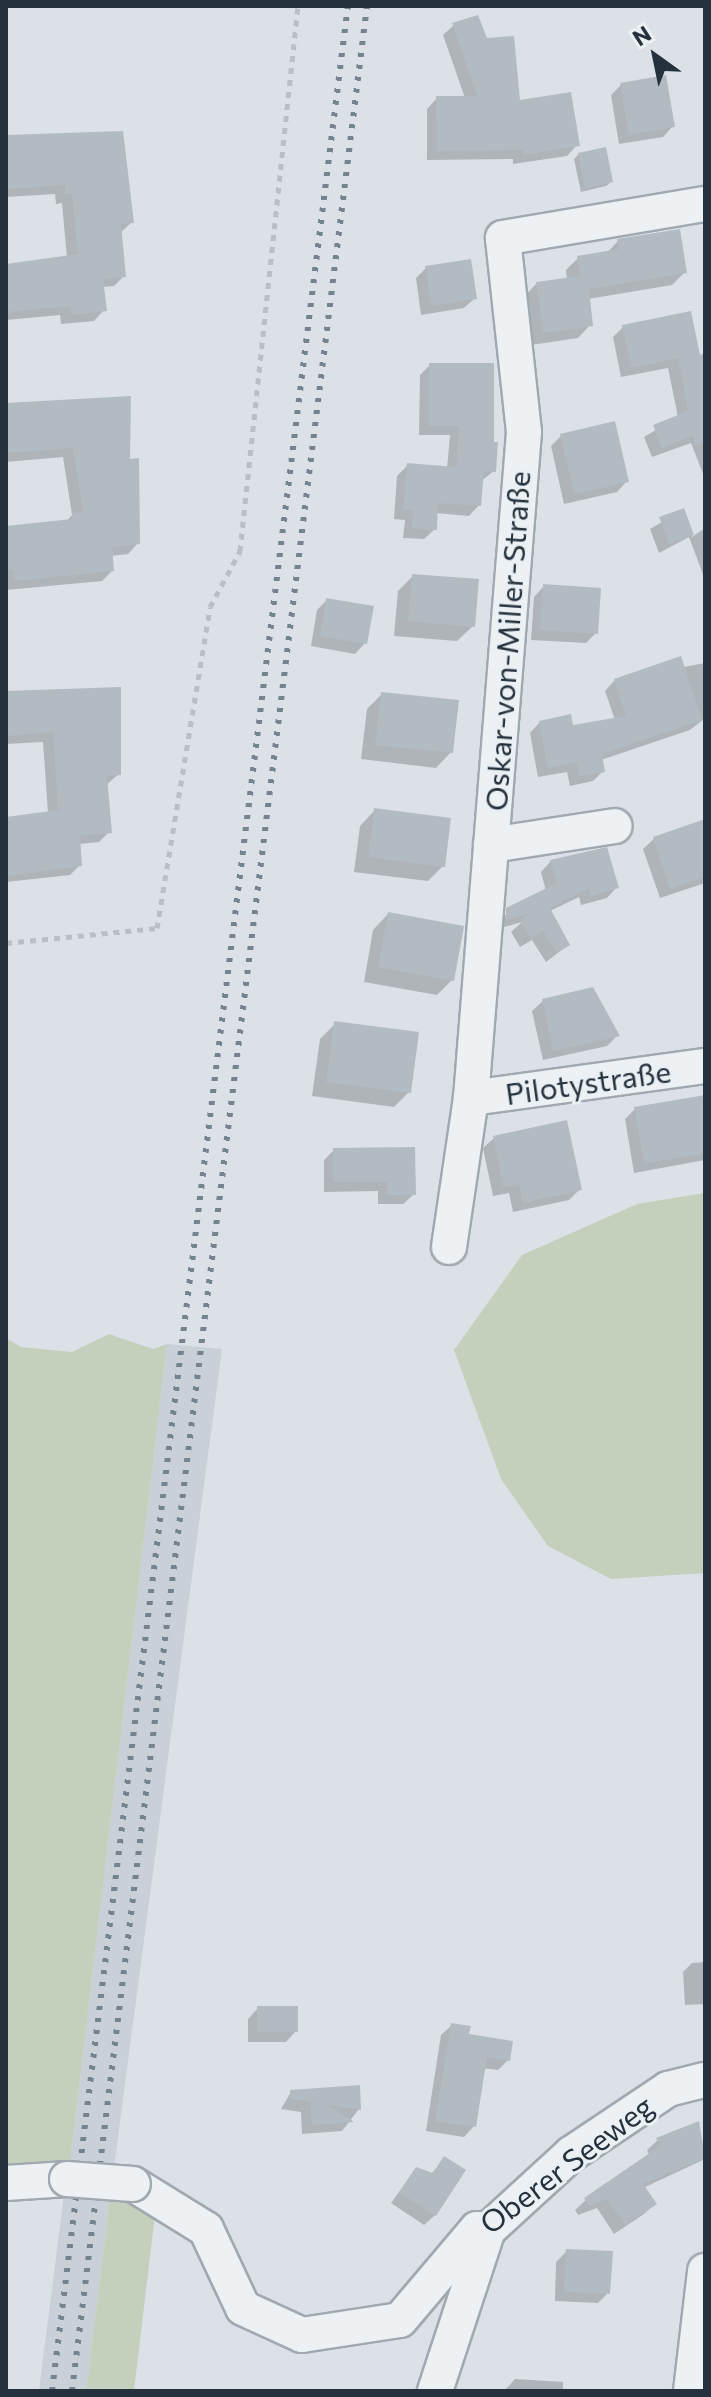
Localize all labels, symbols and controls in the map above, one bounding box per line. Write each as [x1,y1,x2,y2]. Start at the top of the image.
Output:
north arrow [615,16,695,96]
text: N [627,20,656,51]
street label: Oskar-von-Miller-Straße [477,470,537,812]
street label: Pilotystraße [503,1053,673,1111]
street label: Oberer Seeweg [472,2087,660,2241]

